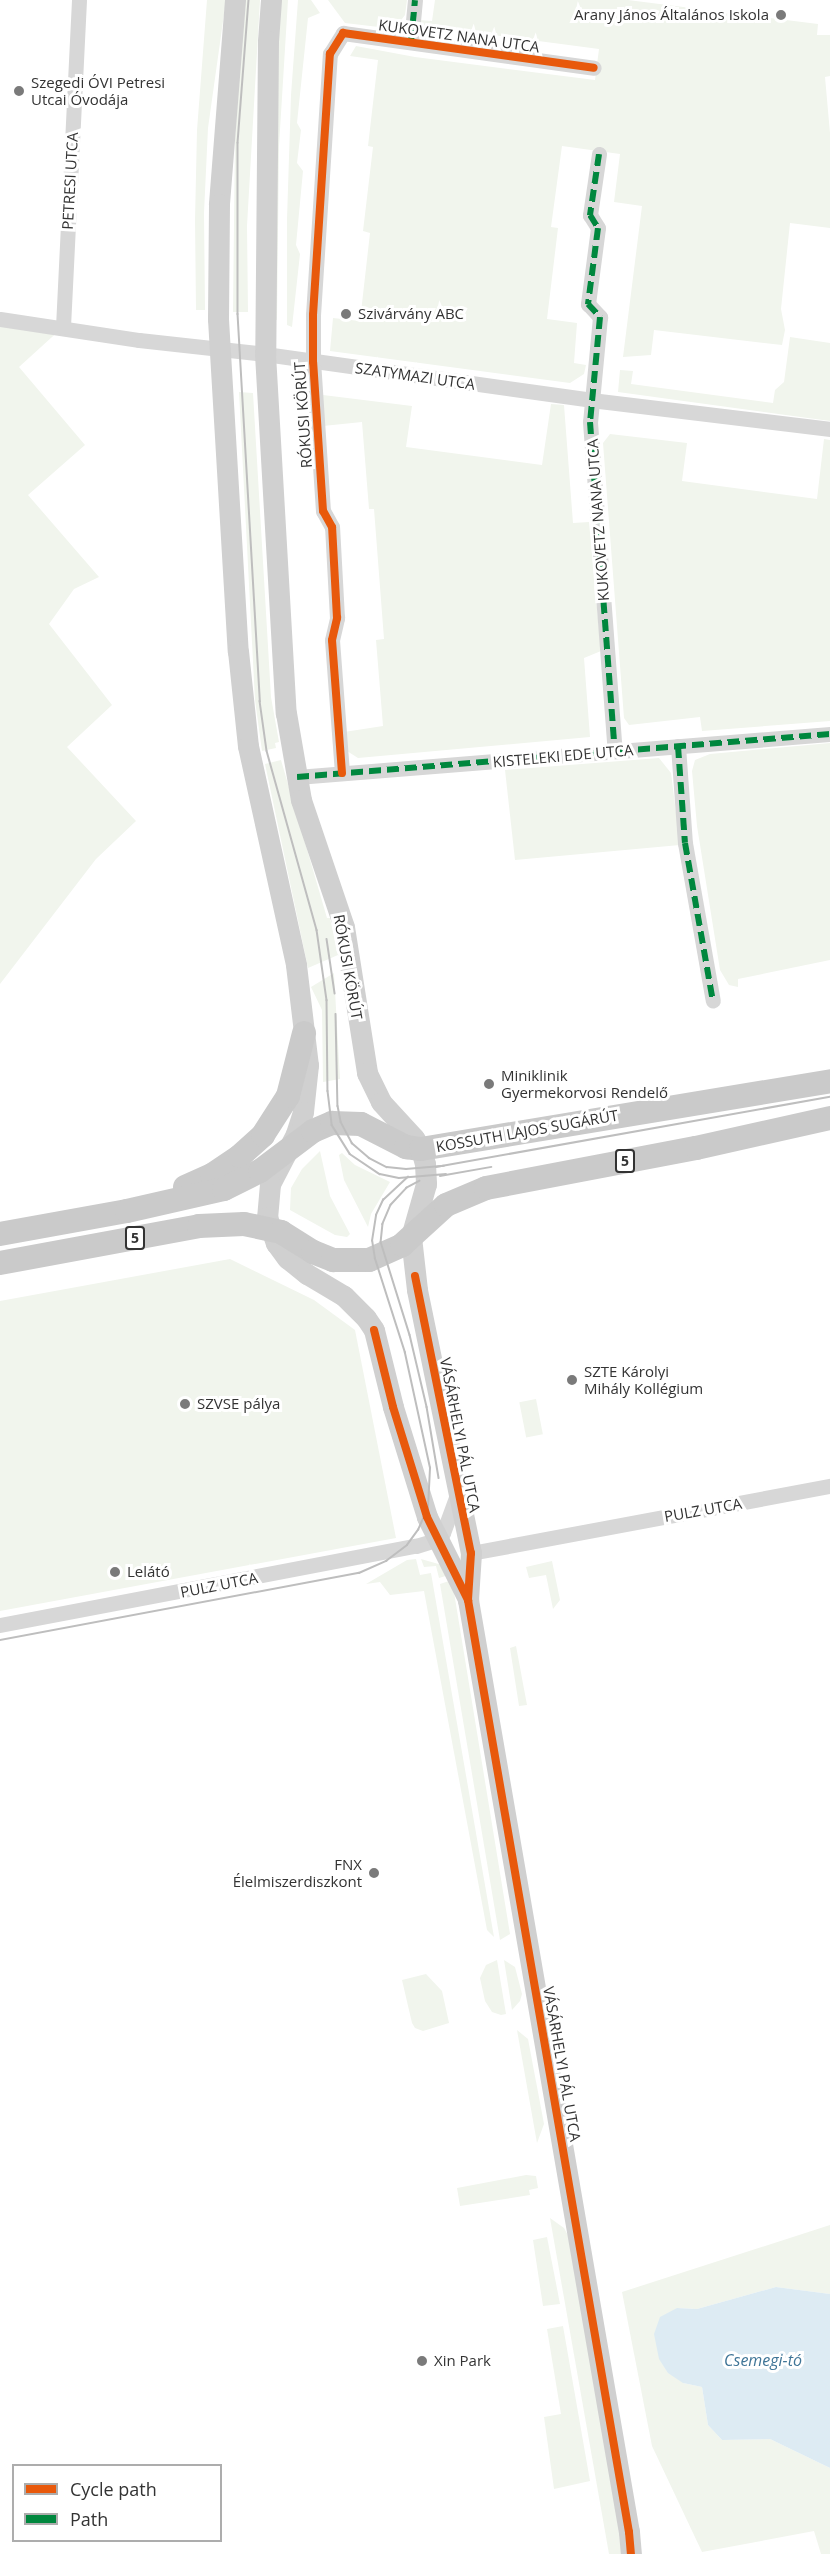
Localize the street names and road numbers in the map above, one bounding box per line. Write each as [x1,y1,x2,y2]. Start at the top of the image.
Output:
street label: KUKOVETZ NANA UTCA [377,16,541,56]
street label: PETRESI UTCA [58,132,82,230]
street label: SZATYMAZI UTCA [354,359,476,393]
street label: RÓKUSI KÖRÚT [290,361,316,469]
street label: KUKOVETZ NANA UTCA [583,438,613,602]
street label: KISTELEKI EDE UTCA [492,741,634,771]
street label: RÓKUSI KÖRÚT [330,913,366,1021]
street label: KOSSUTH LAJOS SUGÁRÚT [435,1106,619,1156]
road number: 5 [614,1150,636,1172]
road number: 5 [124,1227,146,1249]
street label: VÁSÁRHELYI PÁL UTCA [436,1356,484,1514]
street label: PULZ UTCA [663,1494,743,1526]
street label: PULZ UTCA [179,1569,259,1601]
street label: VÁSÁRHELYI PÁL UTCA [539,1985,585,2143]

